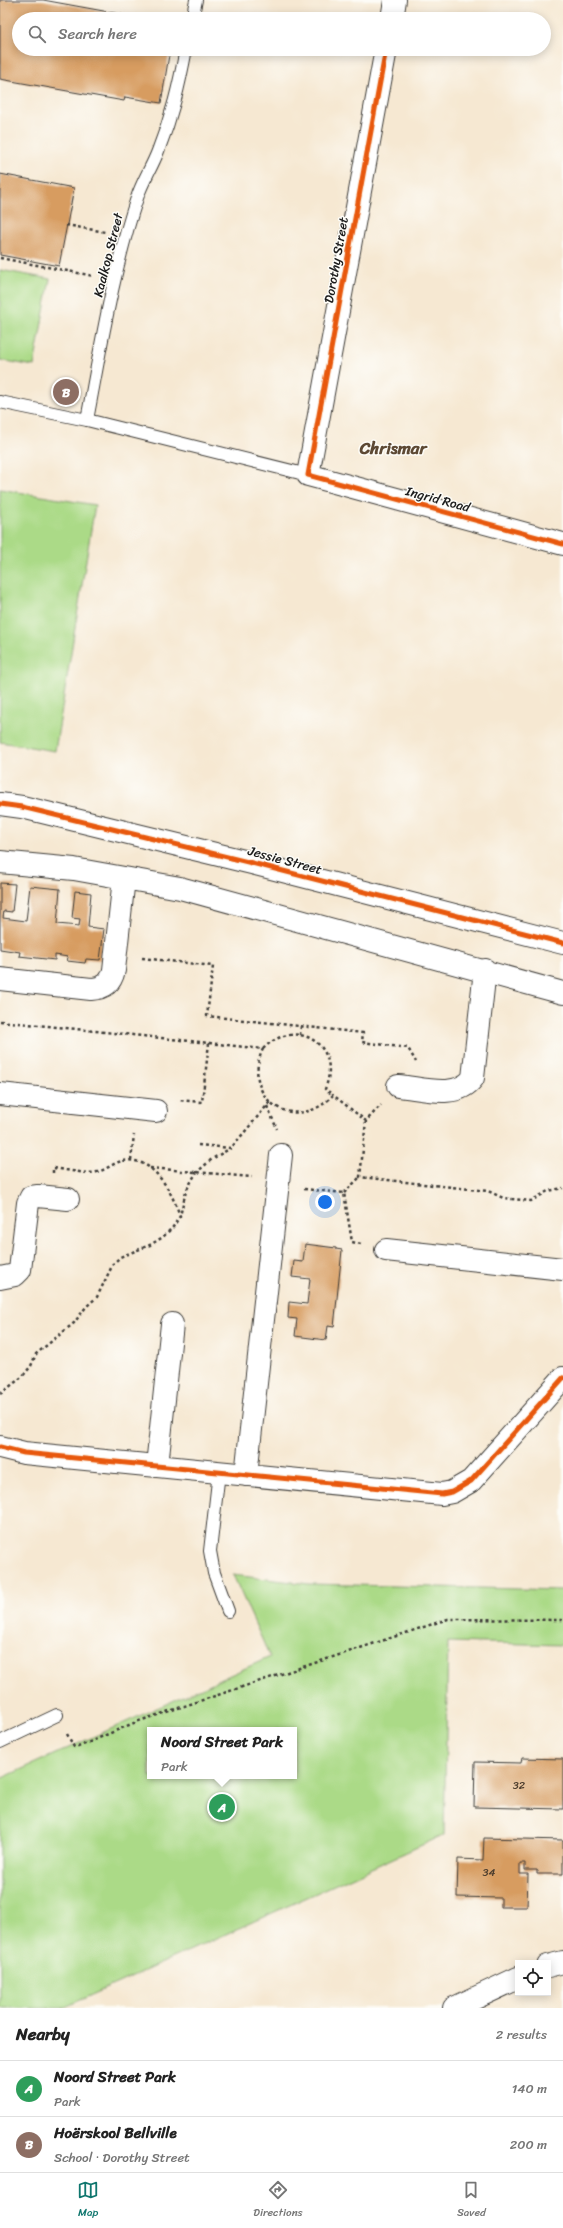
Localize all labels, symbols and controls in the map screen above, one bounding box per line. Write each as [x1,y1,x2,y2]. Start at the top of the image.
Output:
search box [12,12,551,56]
text: Search here [58,21,137,47]
icon: search [26,23,48,45]
street label: Kaalkop Street [86,210,130,300]
street label: Dorothy Street [317,215,355,305]
pin: B [53,377,79,407]
district label: Chrismar [359,433,428,463]
street label: Ingrid Road [402,479,474,519]
street label: Jessie Street [244,839,325,881]
your location [315,1192,335,1212]
popup [147,1727,297,1779]
text: Noord Street Park [161,1729,283,1755]
text: Park [161,1755,188,1778]
house number: 32 [513,1776,526,1795]
pin: A [209,1792,235,1822]
house number: 34 [483,1863,496,1882]
map controls [515,1960,551,1996]
button: locate [515,1960,551,1996]
text: Nearby [16,2019,70,2049]
text: 2 results [496,2023,547,2046]
text: Noord Street Park [54,2064,176,2090]
text: A [25,2077,33,2100]
text: 140 m [512,2077,547,2100]
text: Park [54,2090,81,2113]
text: Hoërskool Bellville [54,2120,177,2146]
text: B [25,2133,33,2156]
text: 200 m [510,2133,547,2156]
text: School · Dorothy Street [54,2146,190,2169]
tab: Map [77,2179,99,2222]
tab: Directions [253,2179,303,2222]
tab: Saved [457,2179,486,2222]

